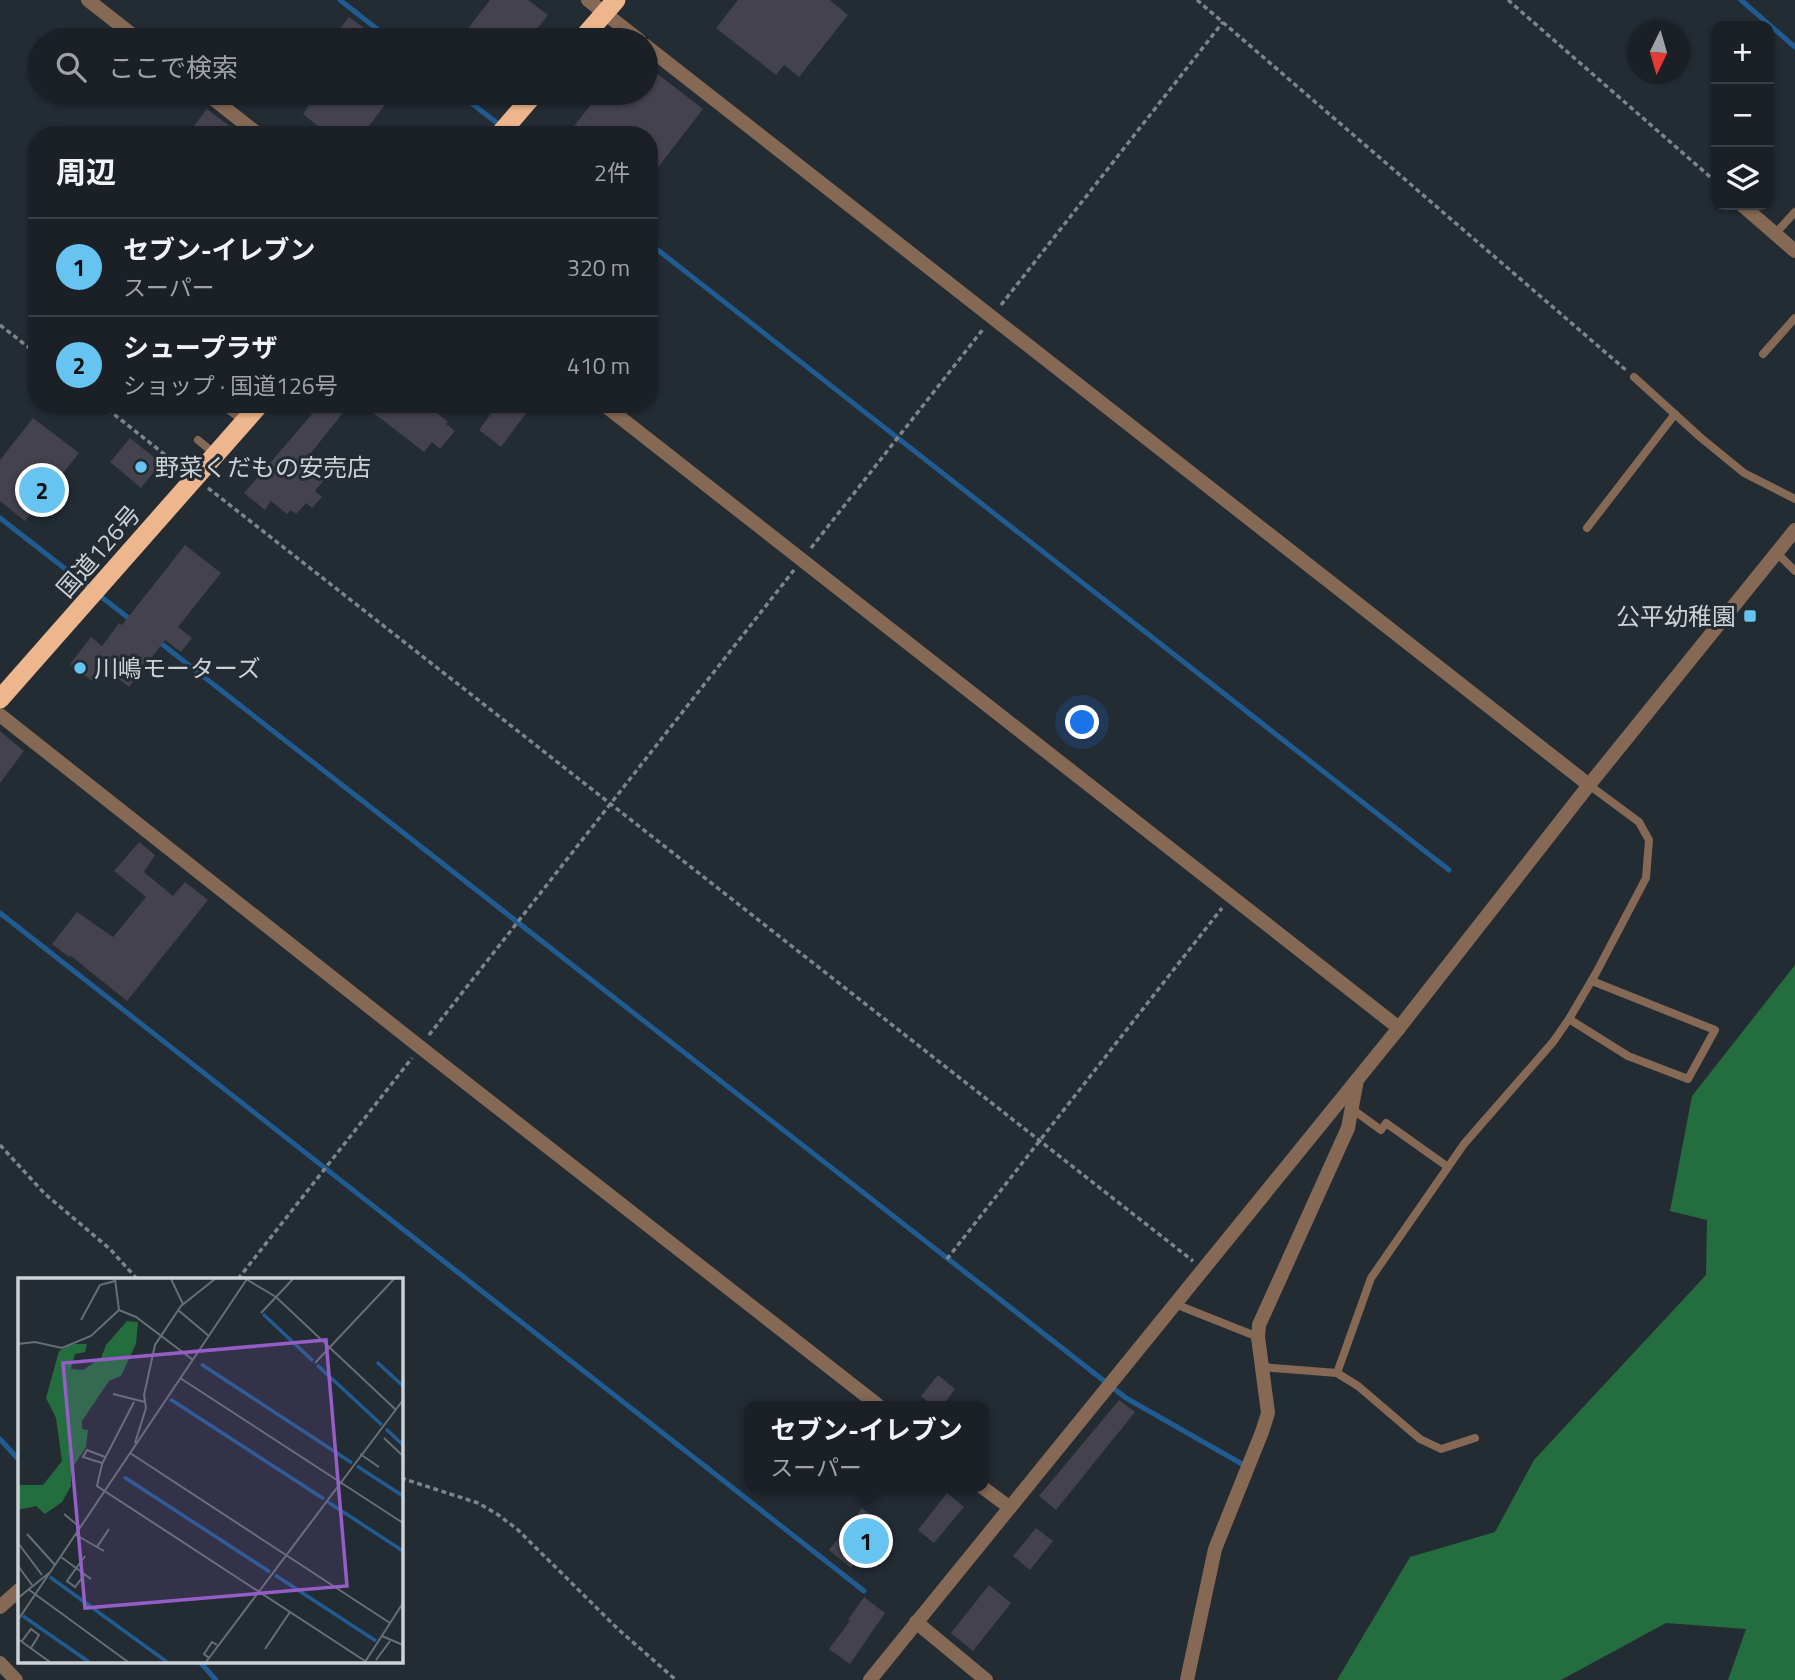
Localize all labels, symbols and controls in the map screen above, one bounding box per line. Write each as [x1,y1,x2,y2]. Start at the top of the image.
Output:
north arrow [1627,21,1690,84]
map controls [1711,21,1774,210]
button: + [1711,21,1774,84]
search box [28,28,658,105]
icon: search [52,48,90,86]
text: ここで検索 [108,48,238,87]
button: − [1711,84,1774,147]
button: layers [1711,147,1774,210]
text: 周辺 [56,149,116,195]
text: 2件 [594,155,630,190]
text: セブン-イレブン [123,230,316,269]
text: 1 [73,250,85,285]
text: 320 m [567,250,630,285]
text: スーパー [123,270,215,305]
text: シュープラザ [123,328,277,367]
text: 2 [73,348,85,383]
text: 410 m [567,348,630,383]
text: ショップ · 国道126号 [123,368,338,403]
place label: 野菜くだもの安売店 [155,449,371,485]
marker: 野菜くだもの安売店 [133,459,149,475]
pin: 2 [19,464,65,516]
street label: 国道126号 [48,497,148,605]
place label: 公平幼稚園 [1616,598,1736,634]
marker: 公平幼稚園 [1742,608,1758,624]
place label: 川嶋モーターズ [94,650,261,686]
marker: 川嶋モーターズ [72,660,88,676]
your location [1065,705,1099,739]
inset map [18,1278,402,1662]
popup [744,1401,989,1492]
text: セブン-イレブン [770,1410,963,1449]
text: スーパー [770,1450,862,1485]
pin: 1 [843,1515,889,1567]

